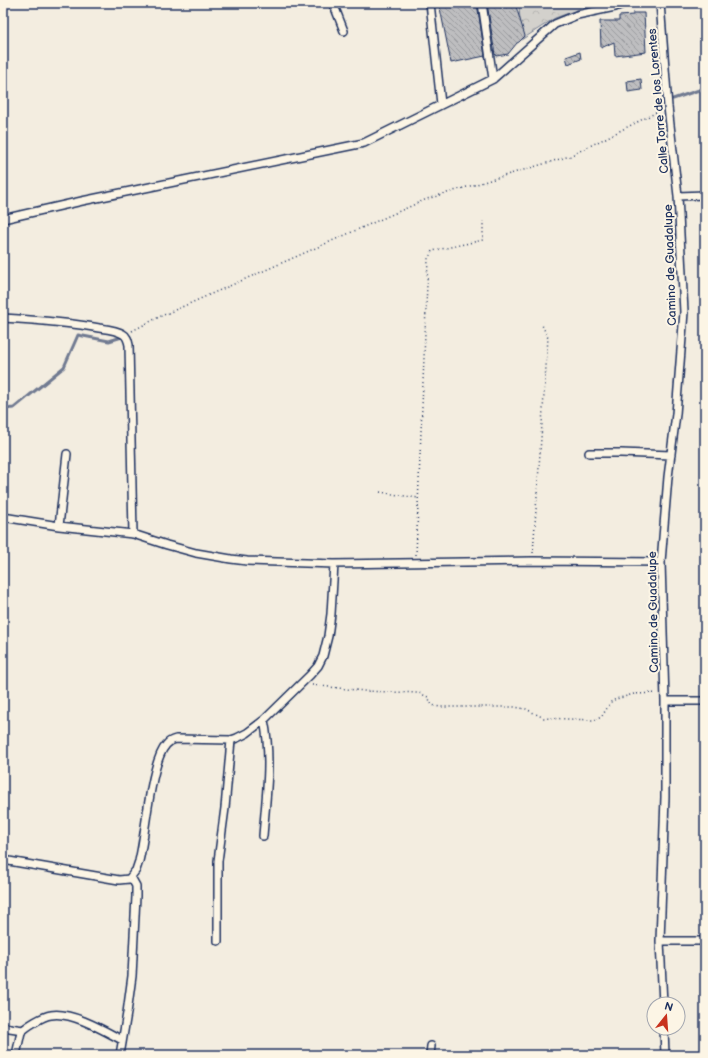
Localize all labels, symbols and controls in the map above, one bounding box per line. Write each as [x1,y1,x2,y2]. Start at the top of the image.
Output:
street label: Calle Torre de los Lorentes [645,28,672,174]
street label: Camino de Guadalupe [661,204,680,326]
street label: Camino de Guadalupe [645,551,662,673]
north arrow [646,996,686,1036]
text: N [663,999,675,1014]

